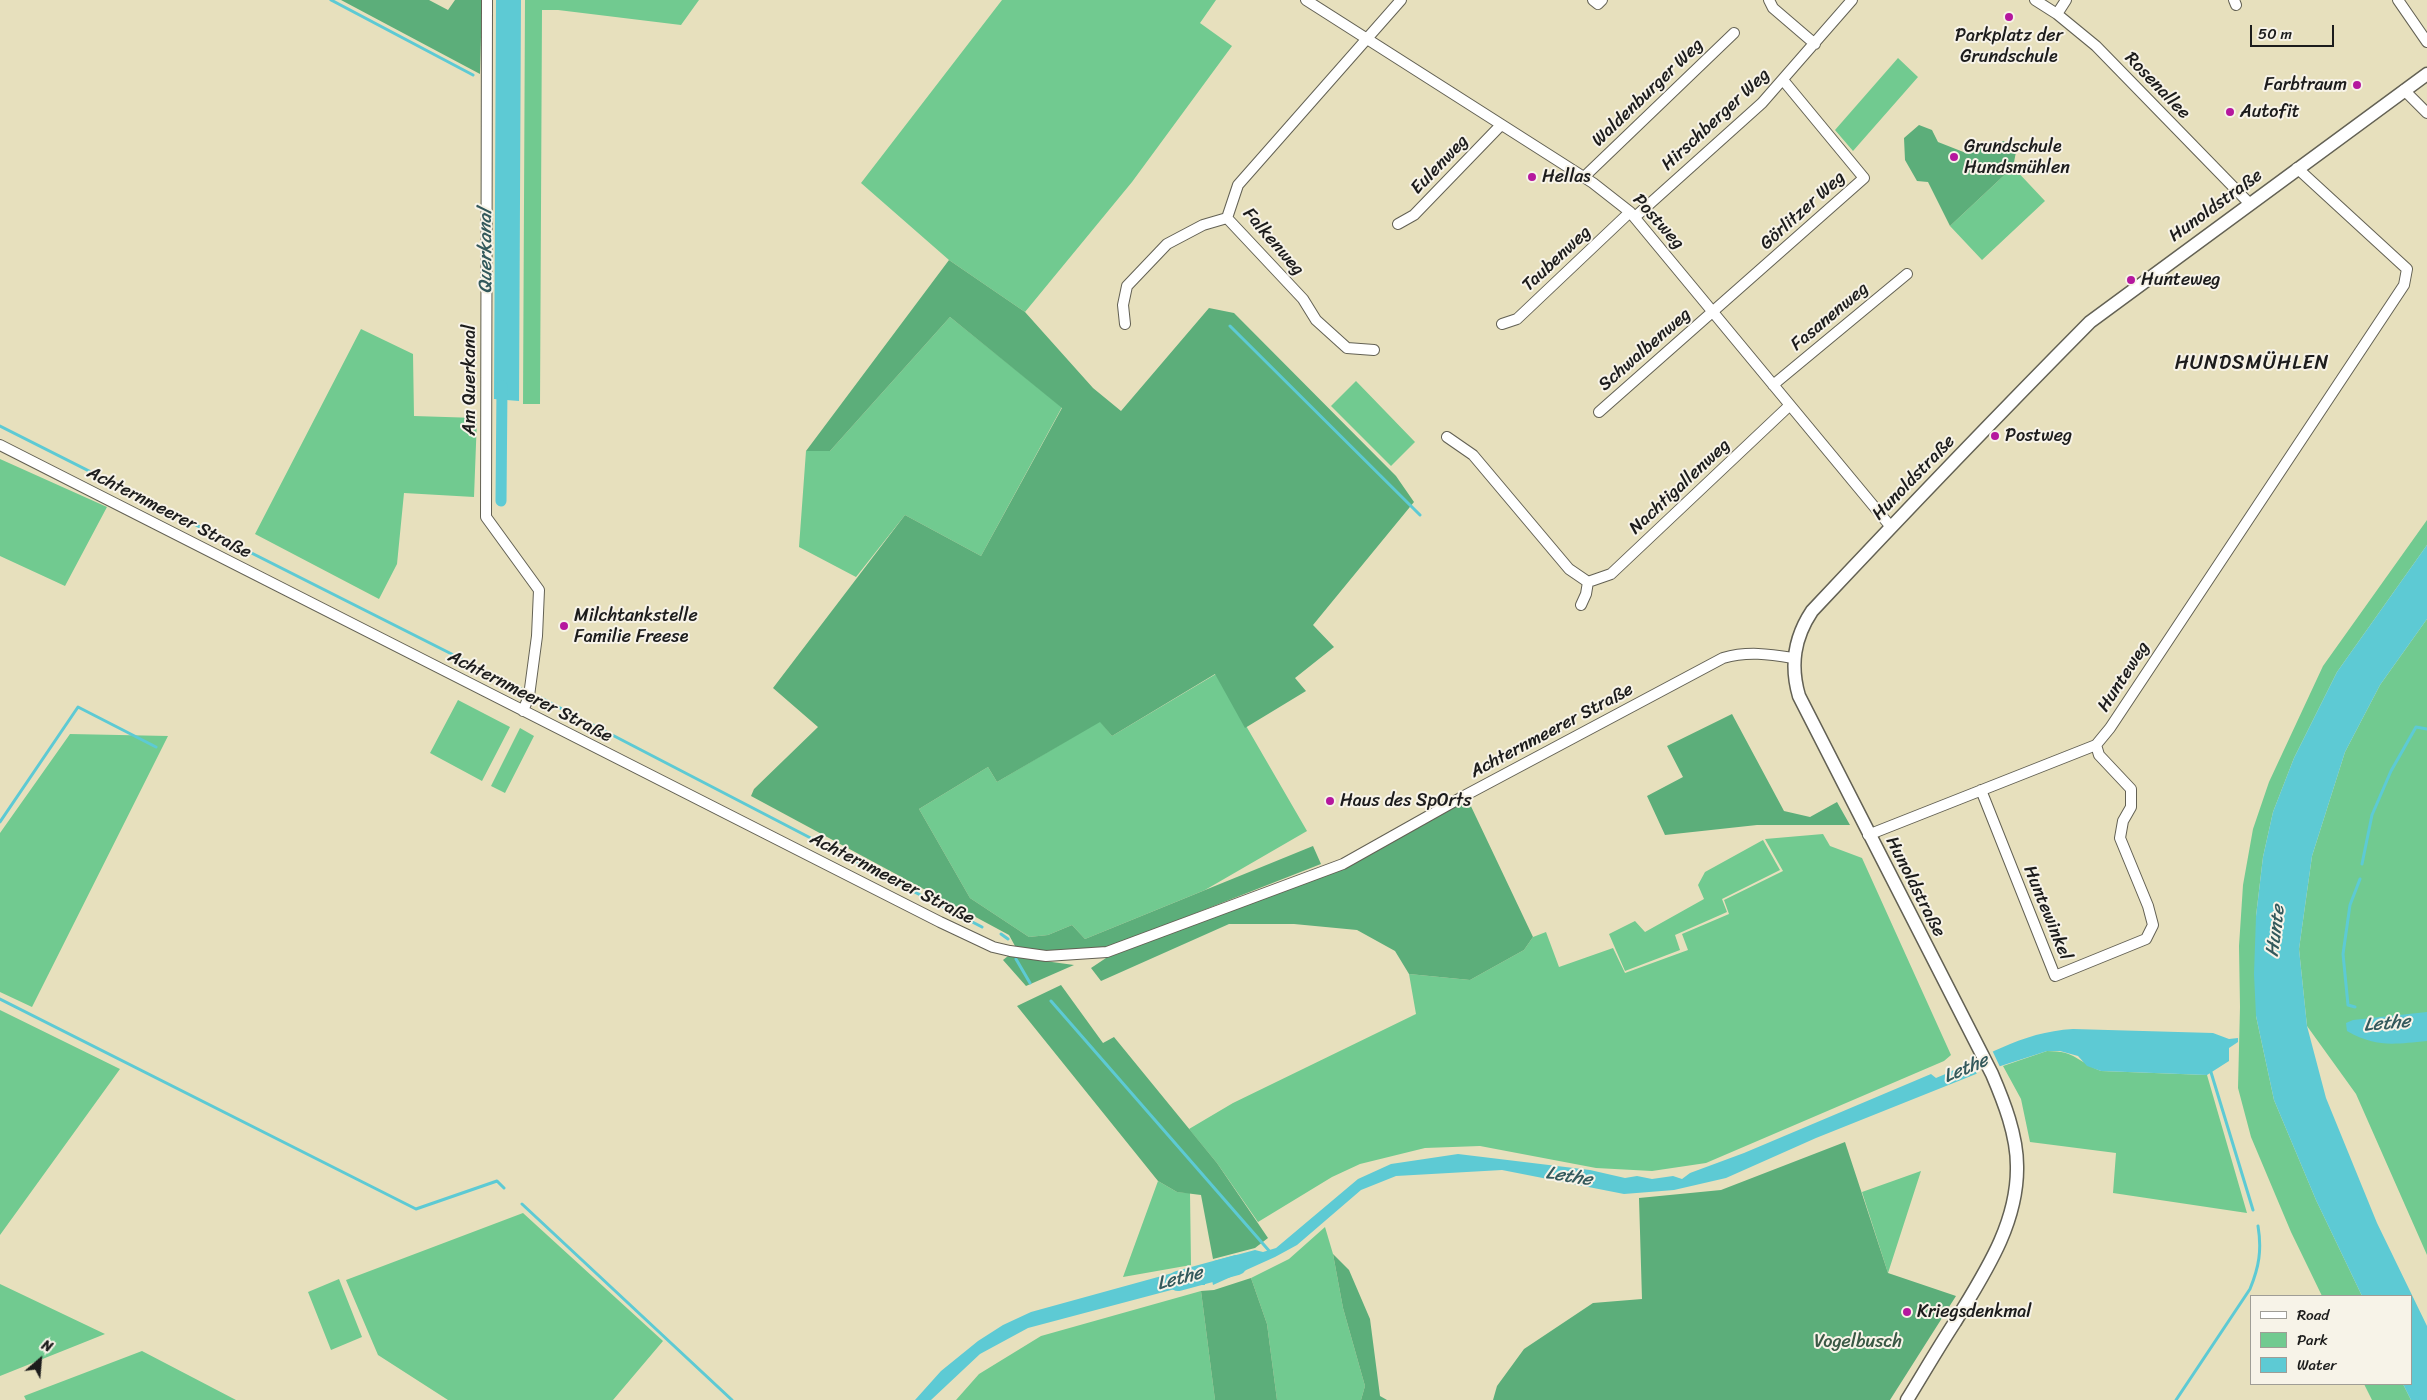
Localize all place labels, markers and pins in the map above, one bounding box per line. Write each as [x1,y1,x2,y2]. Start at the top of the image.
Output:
marker: Parkplatz der Grundschule [2003,11,2015,23]
place label: Parkplatz der Grundschule [1955,25,2063,68]
place label: Farbtraum [2264,74,2347,96]
marker: Farbtraum [2351,79,2363,91]
place label: Autofit [2240,101,2300,123]
marker: Autofit [2224,106,2236,118]
place label: Grundschule Hundsmühlen [1964,136,2070,178]
marker: Grundschule Hundsmühlen [1948,151,1960,163]
place label: Hellas [1542,166,1591,188]
marker: Hellas [1526,171,1538,183]
place label: Hunteweg [2141,269,2220,291]
marker: Hunteweg [2125,274,2137,286]
place label: Postweg [2005,425,2072,447]
marker: Postweg [1989,430,2001,442]
place label: Milchtankstelle Familie Freese [574,605,698,648]
marker: Milchtankstelle Familie Freese [558,620,570,632]
place label: Haus des SpOrts [1340,790,1471,812]
marker: Haus des SpOrts [1324,795,1336,807]
place label: Kriegsdenkmal [1917,1301,2031,1323]
marker: Kriegsdenkmal [1901,1306,1913,1318]

